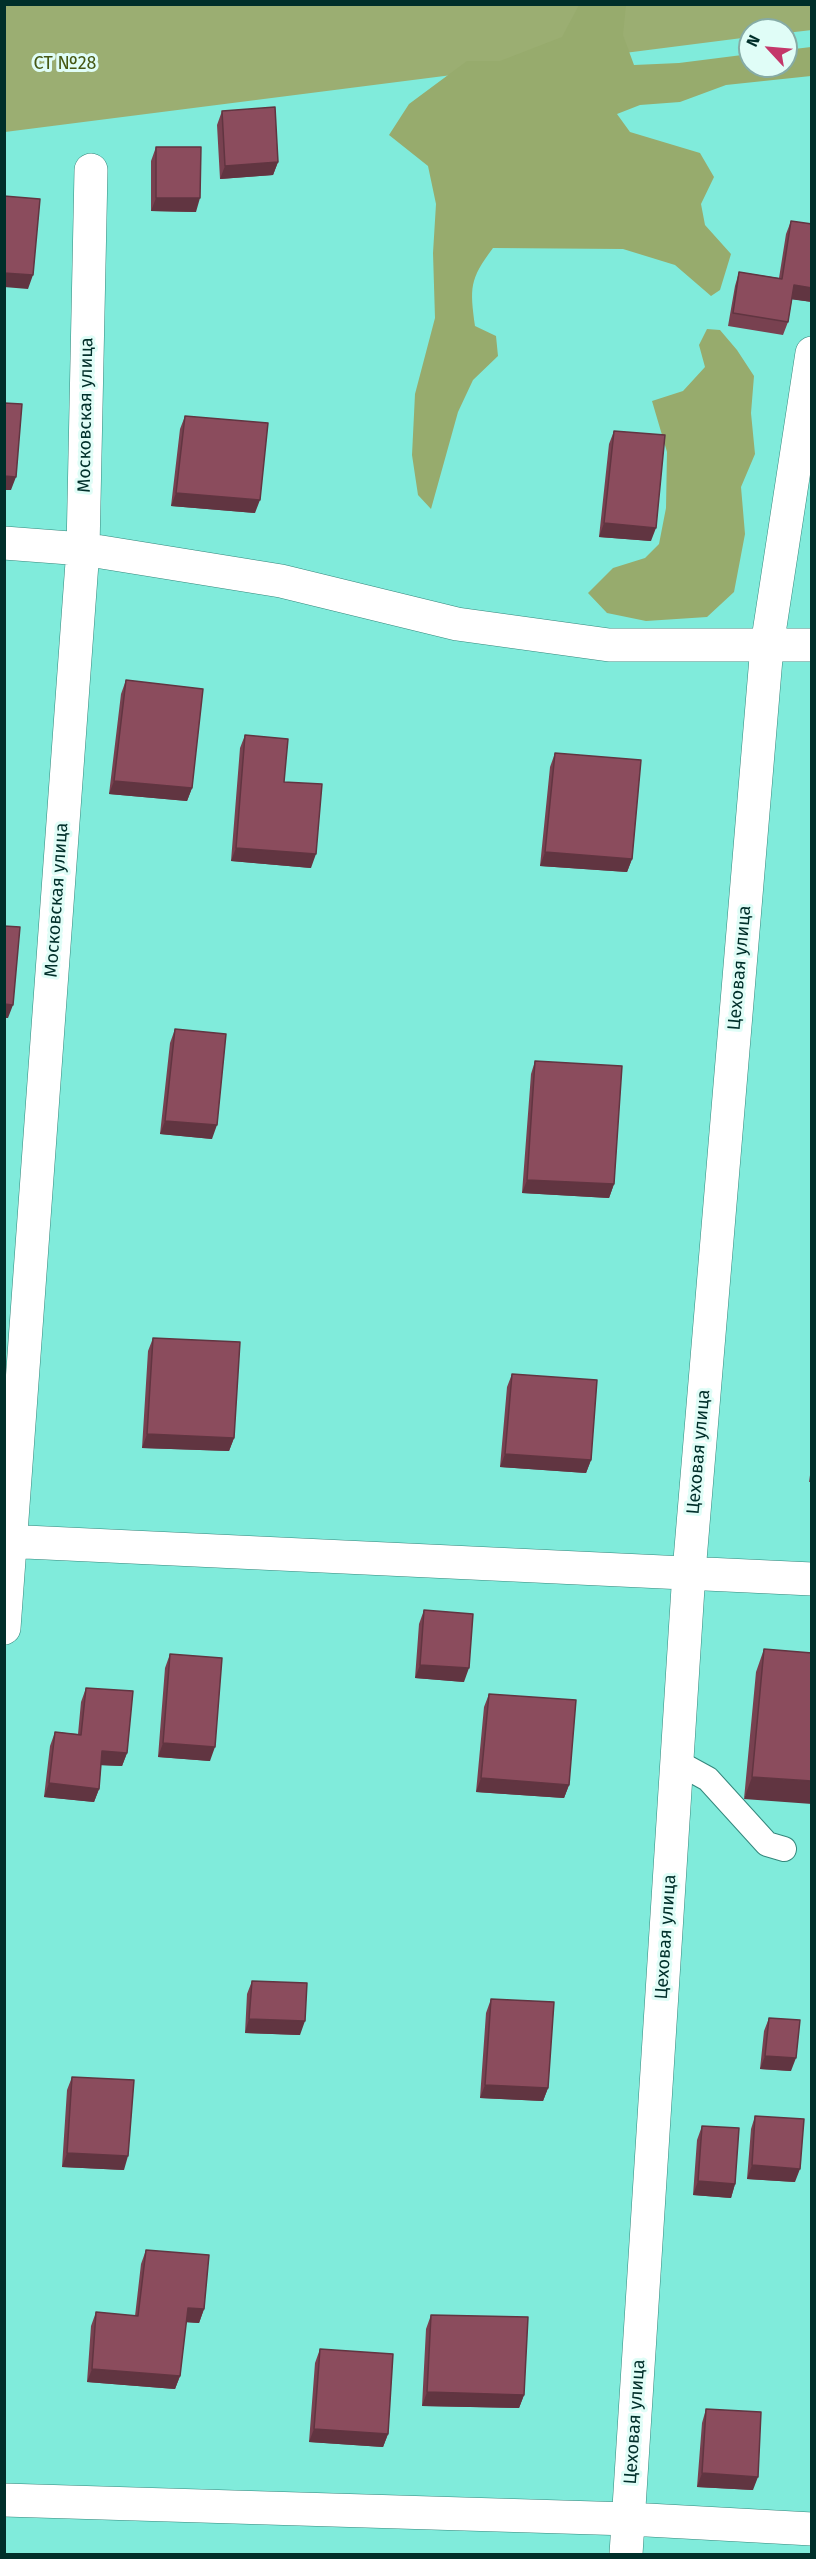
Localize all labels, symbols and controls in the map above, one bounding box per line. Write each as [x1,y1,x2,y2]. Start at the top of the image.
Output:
north arrow [738,18,798,78]
text: N [742,32,764,50]
park label: СТ №28 [34,53,96,75]
street label: Московская улица [74,337,98,493]
street label: Московская улица [41,822,73,978]
street label: Цеховая улица [724,905,756,1031]
street label: Цеховая улица [683,1389,715,1515]
street label: Цеховая улица [651,1874,681,2000]
street label: Цеховая улица [620,2359,650,2485]

